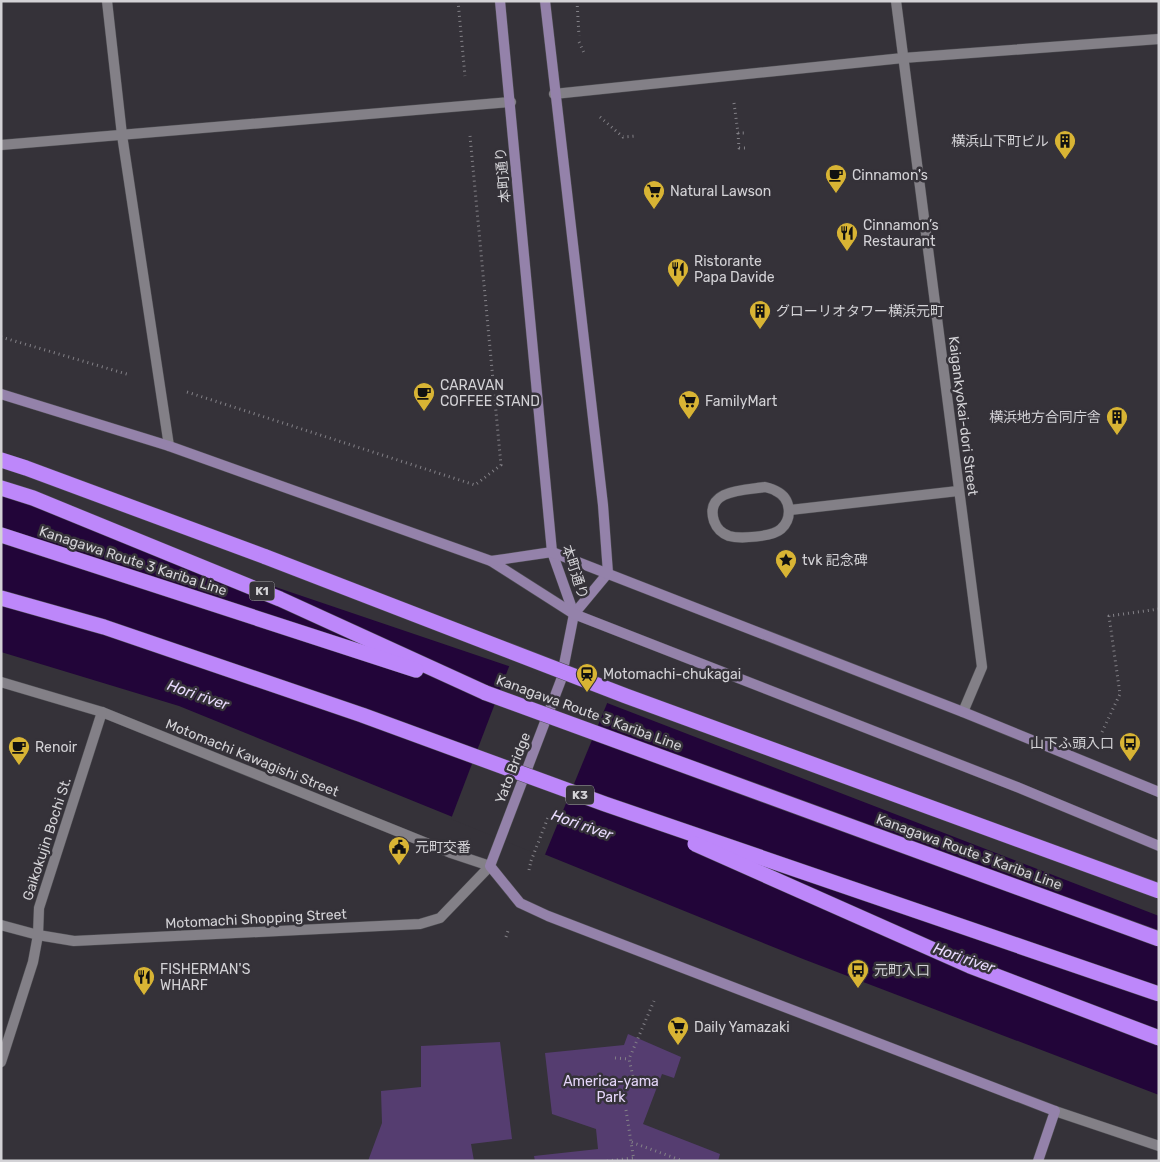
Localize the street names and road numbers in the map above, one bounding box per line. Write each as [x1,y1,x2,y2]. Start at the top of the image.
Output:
street label: 本町通り [492,146,514,204]
street label: Kaigankyokai-dori Street [945,335,981,497]
street label: Kanagawa Route 3 Kariba Line [37,523,229,599]
street label: 本町通り [558,543,592,601]
road number: K1 [250,582,274,600]
street label: Kanagawa Route 3 Kariba Line [494,671,684,755]
street label: Motomachi Kawagishi Street [163,715,342,801]
street label: Yato Bridge [492,730,534,806]
street label: Gaikokujin Bochi St. [19,775,75,903]
road number: K3 [566,786,594,804]
street label: Kanagawa Route 3 Kariba Line [874,810,1064,894]
street label: Motomachi Shopping Street [165,906,348,932]

